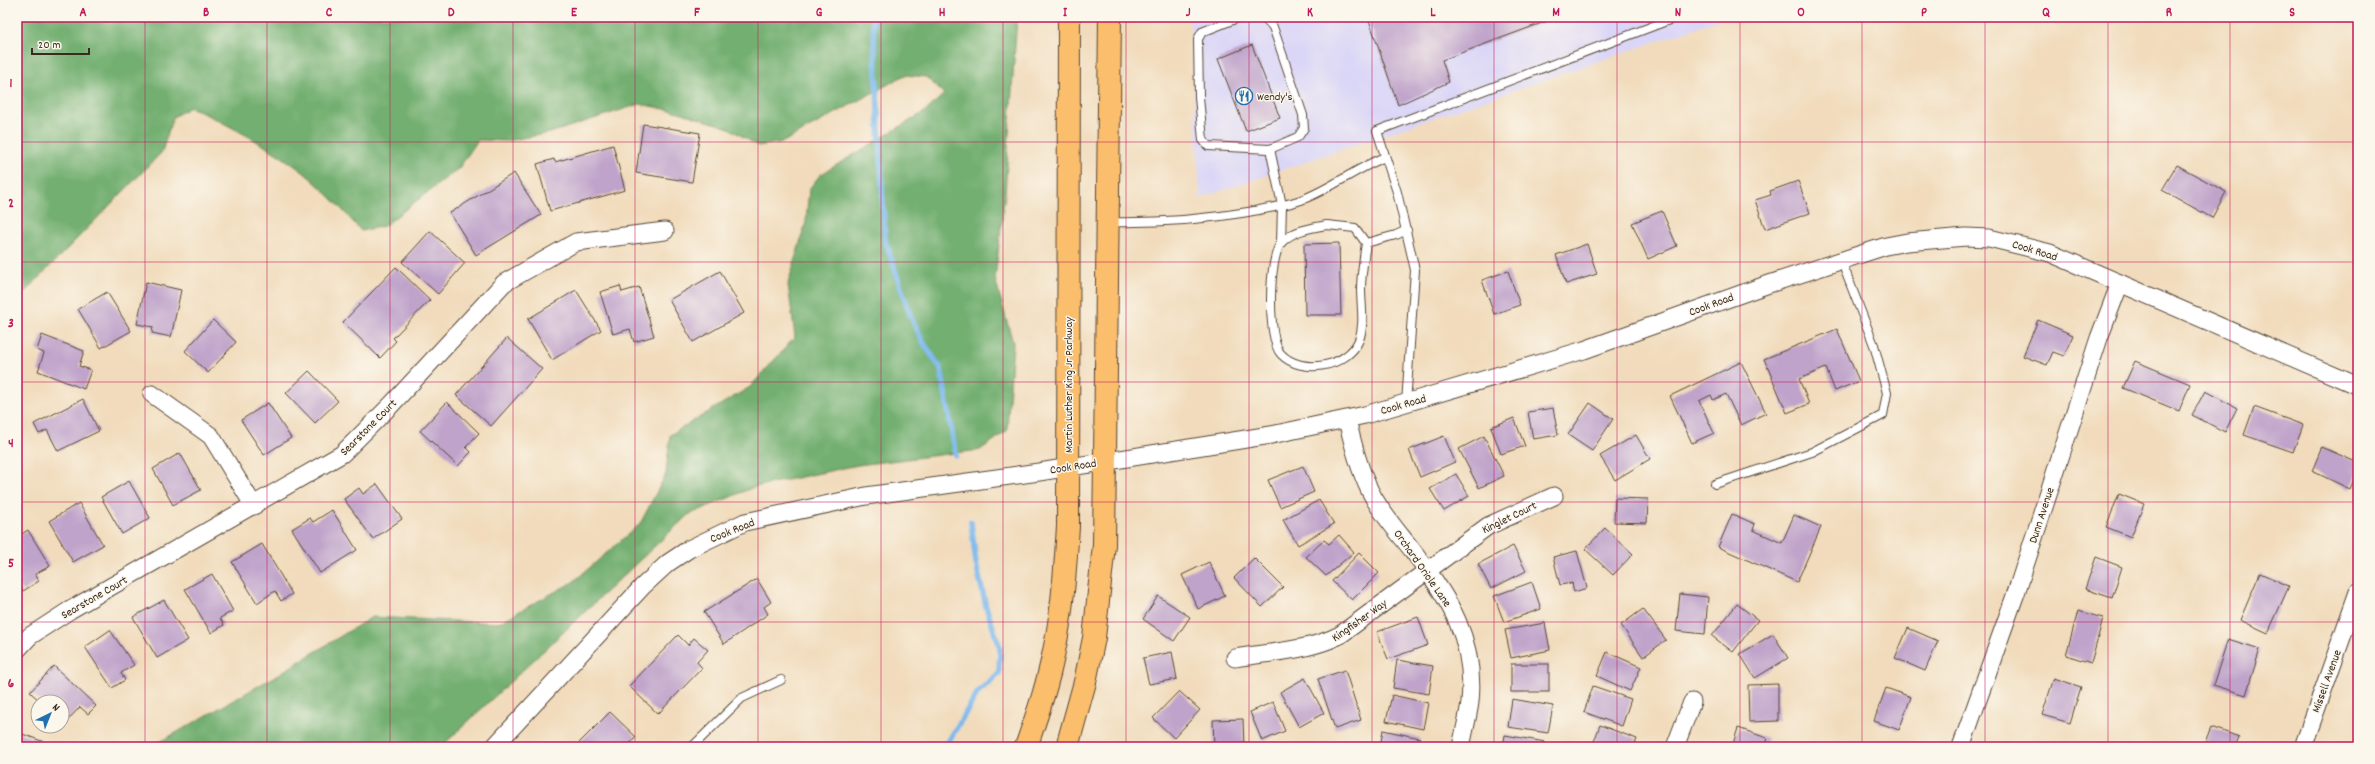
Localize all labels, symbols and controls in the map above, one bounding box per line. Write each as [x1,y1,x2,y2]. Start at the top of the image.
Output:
text: A [79,4,87,23]
text: B [203,4,209,23]
text: C [326,4,333,23]
text: D [448,4,455,23]
text: E [571,4,578,23]
text: F [694,4,700,23]
text: G [816,4,823,23]
text: H [939,4,946,23]
text: I [1063,4,1068,23]
text: J [1186,4,1191,23]
text: K [1307,4,1313,23]
text: L [1430,4,1436,23]
text: M [1552,4,1560,23]
text: N [1675,4,1681,23]
text: O [1797,4,1805,23]
text: P [1921,4,1927,23]
text: Q [2042,4,2050,23]
text: R [2166,4,2172,23]
text: S [2289,4,2295,23]
scale bar [32,30,89,56]
text: 20 m [38,37,61,54]
text: 1 [10,75,13,94]
restaurant icon: Wendy's [1234,86,1254,106]
place label: Wendy's [1257,89,1293,106]
text: 2 [8,195,14,214]
street label: Cook Road [2010,236,2059,266]
street label: Cook Road [1687,289,1736,321]
text: 3 [8,315,14,334]
street label: Martin Luther King Jr Parkway [1061,316,1078,453]
street label: Cook Road [1379,391,1428,420]
street label: Searstone Court [337,395,402,460]
text: 4 [8,435,14,454]
street label: Cook Road [1049,455,1098,480]
street label: Dunn Avenue [2025,485,2059,546]
street label: Kinglet Court [1479,497,1540,539]
street label: Cook Road [708,515,757,548]
street label: Orchard Oriole Lane [1389,527,1455,611]
text: 5 [8,555,14,574]
street label: Searstone Court [58,572,132,624]
street label: Kingfisher Way [1329,595,1392,647]
street label: Missell Avenue [2308,648,2347,715]
text: 6 [8,675,15,694]
north arrow [30,694,70,734]
text: N [48,700,63,716]

